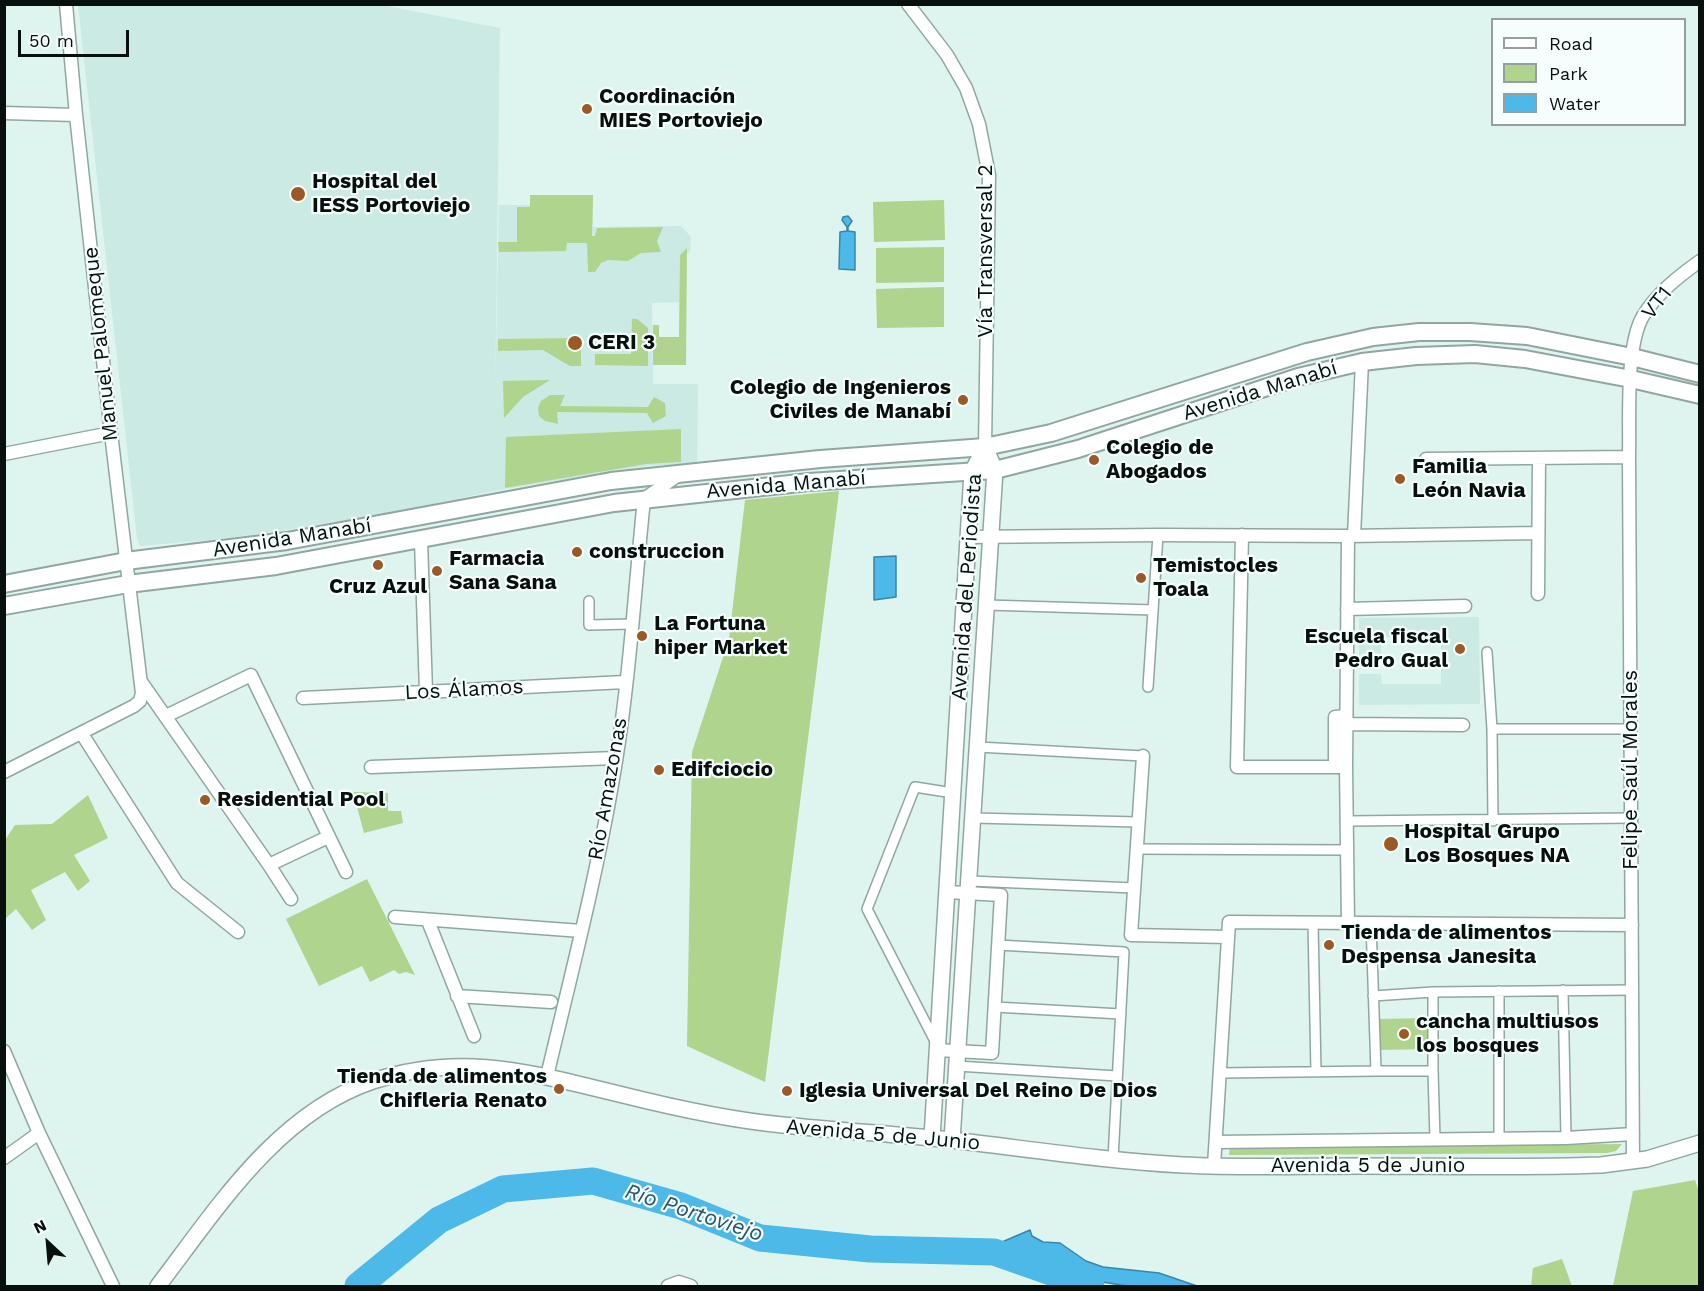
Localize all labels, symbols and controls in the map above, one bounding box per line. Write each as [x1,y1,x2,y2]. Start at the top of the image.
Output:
scale bar [21,18,132,56]
legend [1491,18,1686,126]
text: 50 m [29,30,74,51]
text: Road [1549,33,1593,54]
text: Park [1549,63,1588,84]
place label: Coordinación MIES Portoviejo [599,84,763,134]
text: Water [1549,93,1601,114]
marker: Coordinación MIES Portoviejo [580,102,594,116]
street label: Vía Transversal 2 [973,164,999,338]
place label: Hospital del IESS Portoviejo [312,169,470,219]
marker: Hospital del IESS Portoviejo [289,185,307,203]
street label: Manuel Palomeque [78,245,124,443]
street label: VT1 [1636,282,1678,324]
place label: CERI 3 [588,330,655,356]
marker: CERI 3 [566,334,584,352]
street label: Avenida Manabí [1180,356,1340,426]
place label: Colegio de Ingenieros Civiles de Manabí [730,375,951,425]
marker: Colegio de Ingenieros Civiles de Manabí [956,393,970,407]
place label: Colegio de Abogados [1106,435,1214,485]
marker: Colegio de Abogados [1087,453,1101,467]
place label: Familia León Navia [1412,454,1526,504]
street label: Avenida Manabí [705,465,867,505]
street label: Avenida del Periodista [946,472,988,702]
marker: Familia León Navia [1393,472,1407,486]
street label: Avenida Manabí [211,513,373,563]
place label: construccion [589,539,724,565]
marker: construccion [570,545,584,559]
place label: Farmacia Sana Sana [449,546,557,596]
place label: Temistocles Toala [1153,553,1278,603]
marker: Cruz Azul [371,558,385,572]
marker: Farmacia Sana Sana [430,564,444,578]
marker: Temistocles Toala [1134,571,1148,585]
place label: Cruz Azul [329,574,427,600]
place label: La Fortuna hiper Market [654,611,787,661]
place label: Escuela fiscal Pedro Gual [1304,624,1448,674]
marker: La Fortuna hiper Market [635,629,649,643]
marker: Escuela fiscal Pedro Gual [1453,642,1467,656]
street label: Felipe Saúl Morales [1618,670,1644,870]
street label: Los Álamos [404,674,524,706]
street label: Río Amazonas [583,716,633,862]
place label: Edifciocio [671,757,773,783]
marker: Edifciocio [652,763,666,777]
place label: Residential Pool [217,787,385,813]
marker: Residential Pool [198,793,212,807]
place label: Hospital Grupo Los Bosques NA [1404,819,1570,869]
marker: Hospital Grupo Los Bosques NA [1382,835,1400,853]
place label: Tienda de alimentos Despensa Janesita [1341,920,1551,970]
marker: Tienda de alimentos Despensa Janesita [1322,938,1336,952]
place label: cancha multiusos los bosques [1416,1009,1599,1059]
marker: cancha multiusos los bosques [1397,1027,1411,1041]
place label: Tienda de alimentos Chifleria Renato [337,1064,547,1114]
place label: Iglesia Universal Del Reino De Dios [799,1078,1157,1104]
marker: Tienda de alimentos Chifleria Renato [552,1082,566,1096]
marker: Iglesia Universal Del Reino De Dios [780,1084,794,1098]
street label: Avenida 5 de Junio [785,1114,981,1156]
street label: Avenida 5 de Junio [1271,1153,1465,1179]
water label: Río Portoviejo [622,1178,766,1248]
north arrow [18,1213,78,1273]
text: N [30,1215,49,1238]

